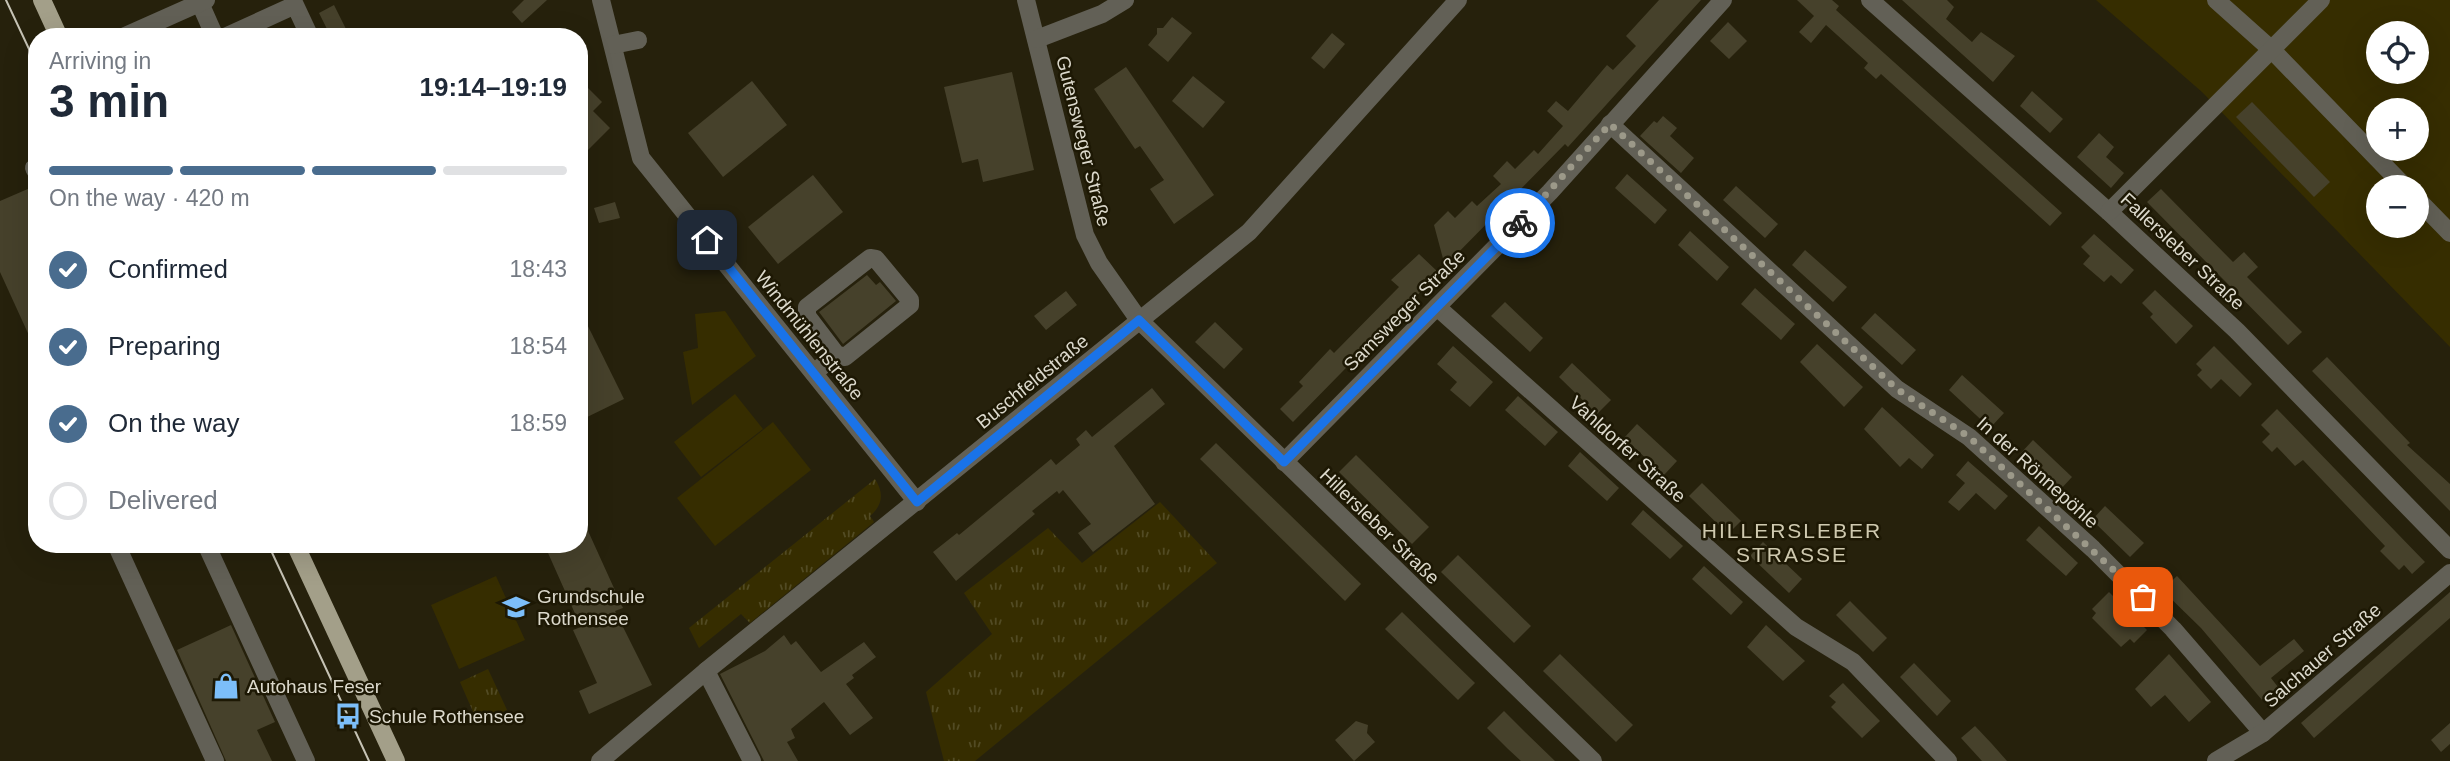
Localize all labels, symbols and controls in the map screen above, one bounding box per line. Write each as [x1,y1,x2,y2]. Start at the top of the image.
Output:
map controls [2366,21,2429,238]
button: locate [2366,21,2429,84]
text: Arriving in [49,48,151,74]
street label: Gutensweger Straße [1052,54,1115,229]
text: 19:14–19:19 [420,72,567,102]
text: 3 min [49,75,169,127]
button: + [2366,98,2429,161]
button: − [2366,175,2429,238]
text: On the way · 420 m [49,185,250,211]
courier [1485,188,1555,258]
street label: Fallersleber Straße [2116,189,2249,314]
icon: bike [1501,204,1539,242]
pin [677,210,737,270]
icon: home [688,221,726,259]
street label: Samsweger Straße [1339,245,1469,375]
icon: check [49,251,87,289]
text: Confirmed [108,254,228,284]
text: 18:43 [509,256,567,282]
street label: Windmühlenstraße [751,267,868,404]
icon: check [49,328,87,366]
street label: Buschfeldstraße [972,330,1092,433]
text: Preparing [108,331,221,361]
text: 18:54 [509,333,567,359]
street label: Vahldorfer Straße [1565,392,1690,507]
icon: check [49,405,87,443]
text: On the way [108,408,240,438]
text: 18:59 [509,410,567,436]
street label: In der Rönnepöhle [1973,412,2103,532]
street label: Hillersleber Straße [1316,464,1444,589]
text: Delivered [108,485,218,515]
district label: HILLERSLEBER STRASSE [1702,519,1882,566]
pin [2113,567,2173,627]
icon: bag [2124,578,2162,616]
place label: Grundschule Rothensee [537,586,645,629]
school or university icon: Grundschule Rothensee [501,592,531,622]
street label: Salchauer Straße [2260,599,2385,712]
shop icon: Autohaus Feser [211,671,241,701]
place label: Autohaus Feser [247,676,382,697]
bus stop icon: Schule Rothensee [333,701,363,731]
place label: Schule Rothensee [369,706,524,727]

